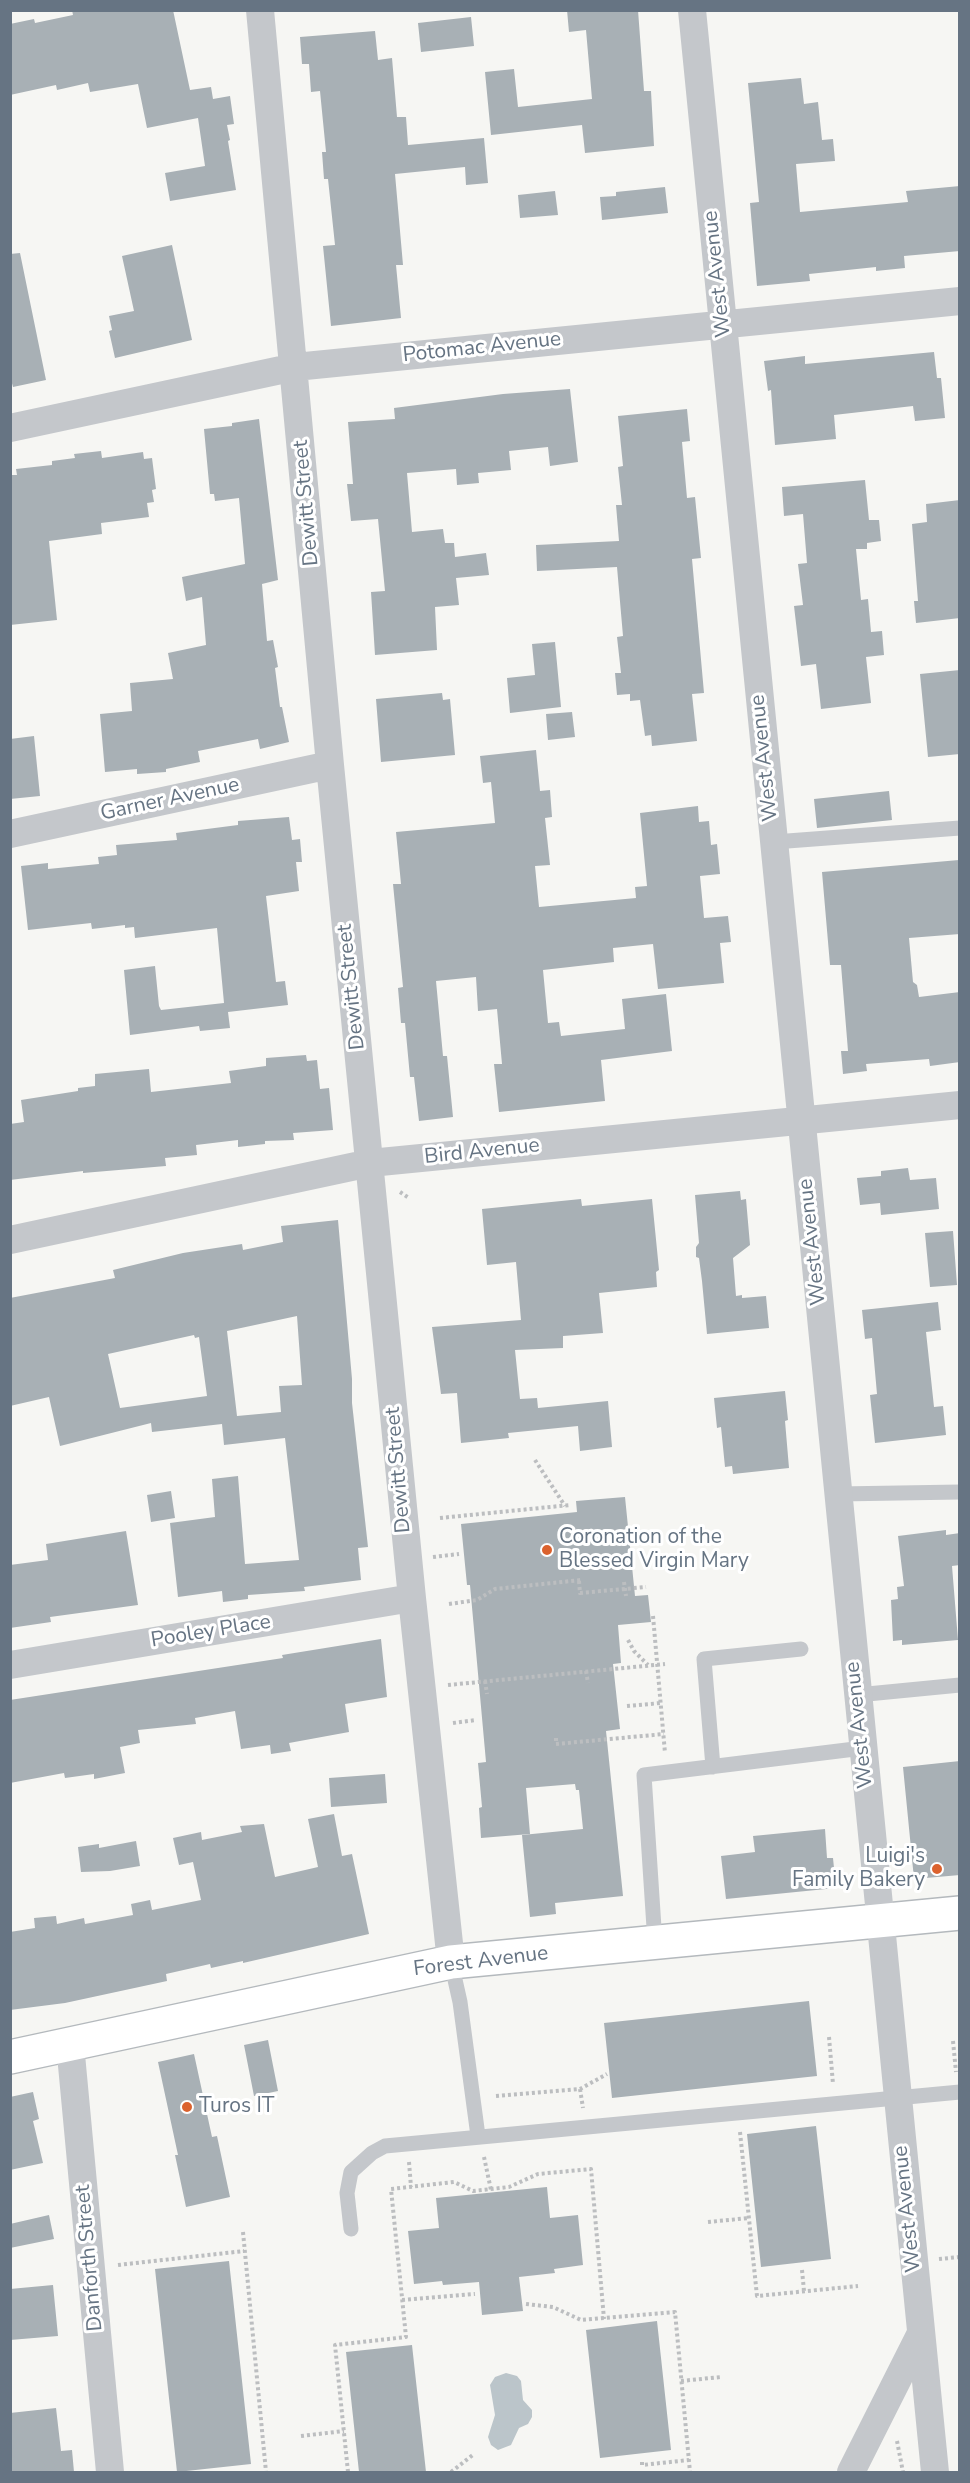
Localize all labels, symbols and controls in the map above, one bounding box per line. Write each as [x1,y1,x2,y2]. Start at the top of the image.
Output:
street label: West Avenue [699,209,737,339]
street label: Potomac Avenue [402,327,562,369]
street label: Dewitt Street [289,439,325,567]
street label: West Avenue [746,693,784,823]
street label: Garner Avenue [98,773,242,827]
street label: Dewitt Street [333,923,371,1051]
street label: Bird Avenue [423,1133,541,1171]
street label: West Avenue [794,1177,832,1307]
street label: Dewitt Street [381,1406,417,1534]
place label: Coronation of the Blessed Virgin Mary [559,1525,749,1575]
marker: Coronation of the Blessed Virgin Mary [540,1543,554,1557]
street label: Pooley Place [149,1610,273,1654]
street label: West Avenue [841,1660,879,1790]
place label: Luigi's Family Bakery [792,1844,925,1894]
marker: Luigi's Family Bakery [930,1862,944,1876]
street label: Forest Avenue [412,1941,550,1983]
place label: Turos IT [199,2094,274,2120]
marker: Turos IT [180,2100,194,2114]
street label: West Avenue [889,2144,927,2274]
street label: Danforth Street [71,2184,109,2332]

